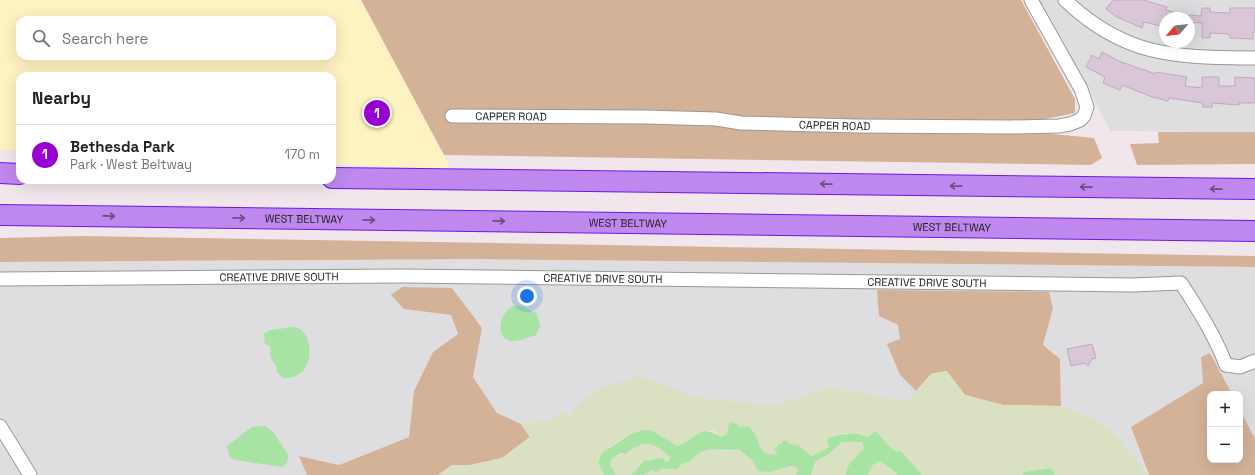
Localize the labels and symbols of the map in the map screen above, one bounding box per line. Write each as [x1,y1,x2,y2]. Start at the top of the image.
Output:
north arrow [1159,12,1195,48]
pin: 1 [364,98,390,128]
street label: CAPPER ROAD [475,109,547,123]
street label: CAPPER ROAD [799,118,870,133]
one-way arrow [820,180,833,188]
one-way arrow [950,182,963,190]
one-way arrow [1080,184,1093,191]
one-way arrow [1210,185,1223,193]
street label: WEST BELTWAY [265,211,344,226]
one-way arrow [102,212,115,220]
one-way arrow [232,214,245,222]
one-way arrow [362,216,375,224]
street label: WEST BELTWAY [589,216,668,231]
one-way arrow [492,218,505,225]
street label: WEST BELTWAY [913,220,991,235]
street label: CREATIVE DRIVE SOUTH [219,269,339,284]
street label: CREATIVE DRIVE SOUTH [543,271,663,286]
street label: CREATIVE DRIVE SOUTH [867,275,987,290]
your location [517,286,537,306]

